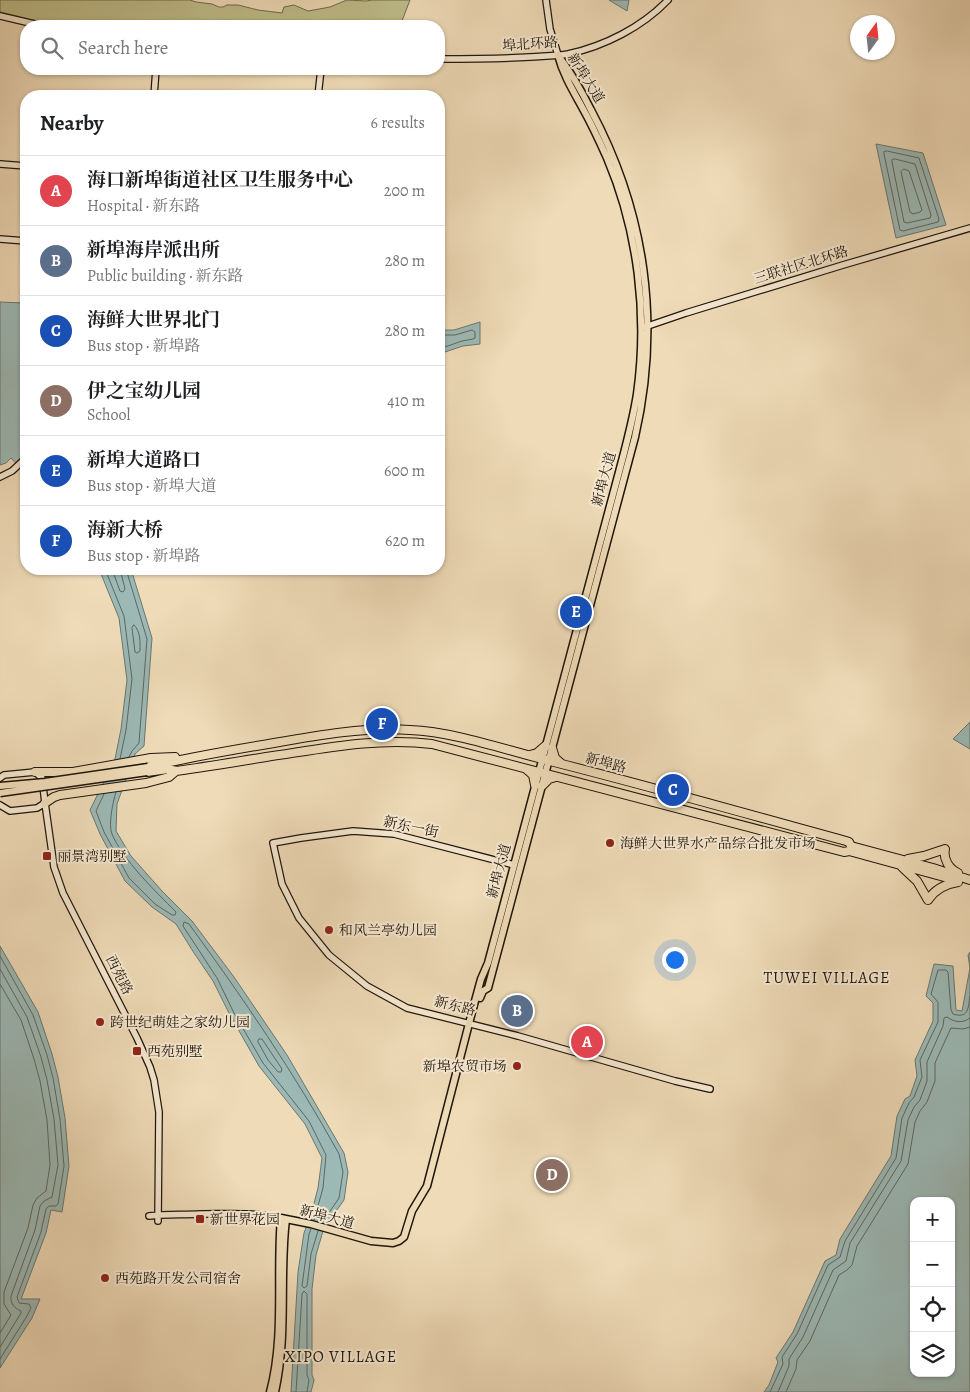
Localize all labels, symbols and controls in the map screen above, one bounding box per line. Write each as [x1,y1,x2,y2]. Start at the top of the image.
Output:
north arrow [850,15,895,60]
search box [20,20,445,75]
street label: 埠北环路 [501,33,559,55]
icon: search [38,34,66,62]
text: Search here [78,35,168,61]
street label: 新埠大道 [563,49,609,107]
text: Nearby [40,109,103,137]
text: 6 results [371,112,425,134]
text: 海口新埠街道社区卫生服务中心 [87,167,353,193]
text: A [51,180,61,202]
text: 200 m [384,180,425,202]
text: Hospital · 新东路 [87,195,200,217]
text: 新埠海岸派出所 [87,237,220,263]
street label: 三联社区北环路 [751,242,851,288]
text: B [51,250,61,272]
text: 280 m [385,250,425,272]
text: Public building · 新东路 [87,265,244,287]
text: 海鲜大世界北门 [87,307,220,333]
text: C [51,320,61,342]
text: 280 m [385,320,425,342]
text: Bus stop · 新埠路 [87,335,200,357]
text: 伊之宝幼儿园 [87,378,201,404]
text: D [50,390,62,412]
text: 410 m [387,390,425,412]
text: School [87,404,130,426]
text: 新埠大道路口 [87,447,201,473]
street label: 新埠大道 [588,449,620,509]
text: E [51,460,61,482]
text: 600 m [384,460,425,482]
text: Bus stop · 新埠大道 [87,475,216,497]
text: 海新大桥 [87,517,163,543]
text: F [52,530,60,552]
text: 620 m [385,530,425,552]
text: Bus stop · 新埠路 [87,545,200,567]
pin: E [560,593,592,631]
pin: F [366,705,398,743]
street label: 新埠路 [583,748,629,778]
pin: C [657,771,689,809]
street label: 新东一街 [382,812,440,842]
place label: 海鲜大世界水产品综合批发市场 [620,834,816,853]
marker: 海鲜大世界水产品综合批发市场 [604,837,616,849]
street label: 新埠大道 [483,841,515,901]
place label: 丽景湾别墅 [57,847,127,866]
marker: 丽景湾别墅 [41,850,53,862]
place label: 和风兰亭幼儿园 [339,921,437,940]
marker: 和风兰亭幼儿园 [323,924,335,936]
your location [662,947,688,973]
street label: 西苑路 [101,952,137,998]
district label: TUWEI VILLAGE [763,967,891,989]
street label: 新东路 [432,992,478,1020]
pin: B [501,992,533,1030]
place label: 跨世纪萌娃之家幼儿园 [110,1013,250,1032]
marker: 跨世纪萌娃之家幼儿园 [94,1016,106,1028]
pin: A [571,1023,603,1061]
place label: 西苑别墅 [147,1042,203,1061]
marker: 西苑别墅 [131,1045,143,1057]
place label: 新埠农贸市场 [423,1057,507,1076]
marker: 新埠农贸市场 [511,1060,523,1072]
pin: D [536,1156,568,1194]
map controls [910,1197,955,1377]
button: + [910,1197,955,1242]
street label: 新埠大道 [297,1201,357,1233]
place label: 新世界花园 [210,1210,280,1229]
marker: 新世界花园 [194,1213,206,1225]
button: − [910,1242,955,1287]
place label: 西苑路开发公司宿舍 [115,1269,241,1288]
marker: 西苑路开发公司宿舍 [99,1272,111,1284]
button: locate [910,1287,955,1332]
button: layers [910,1332,955,1377]
district label: XIPO VILLAGE [285,1346,397,1368]

